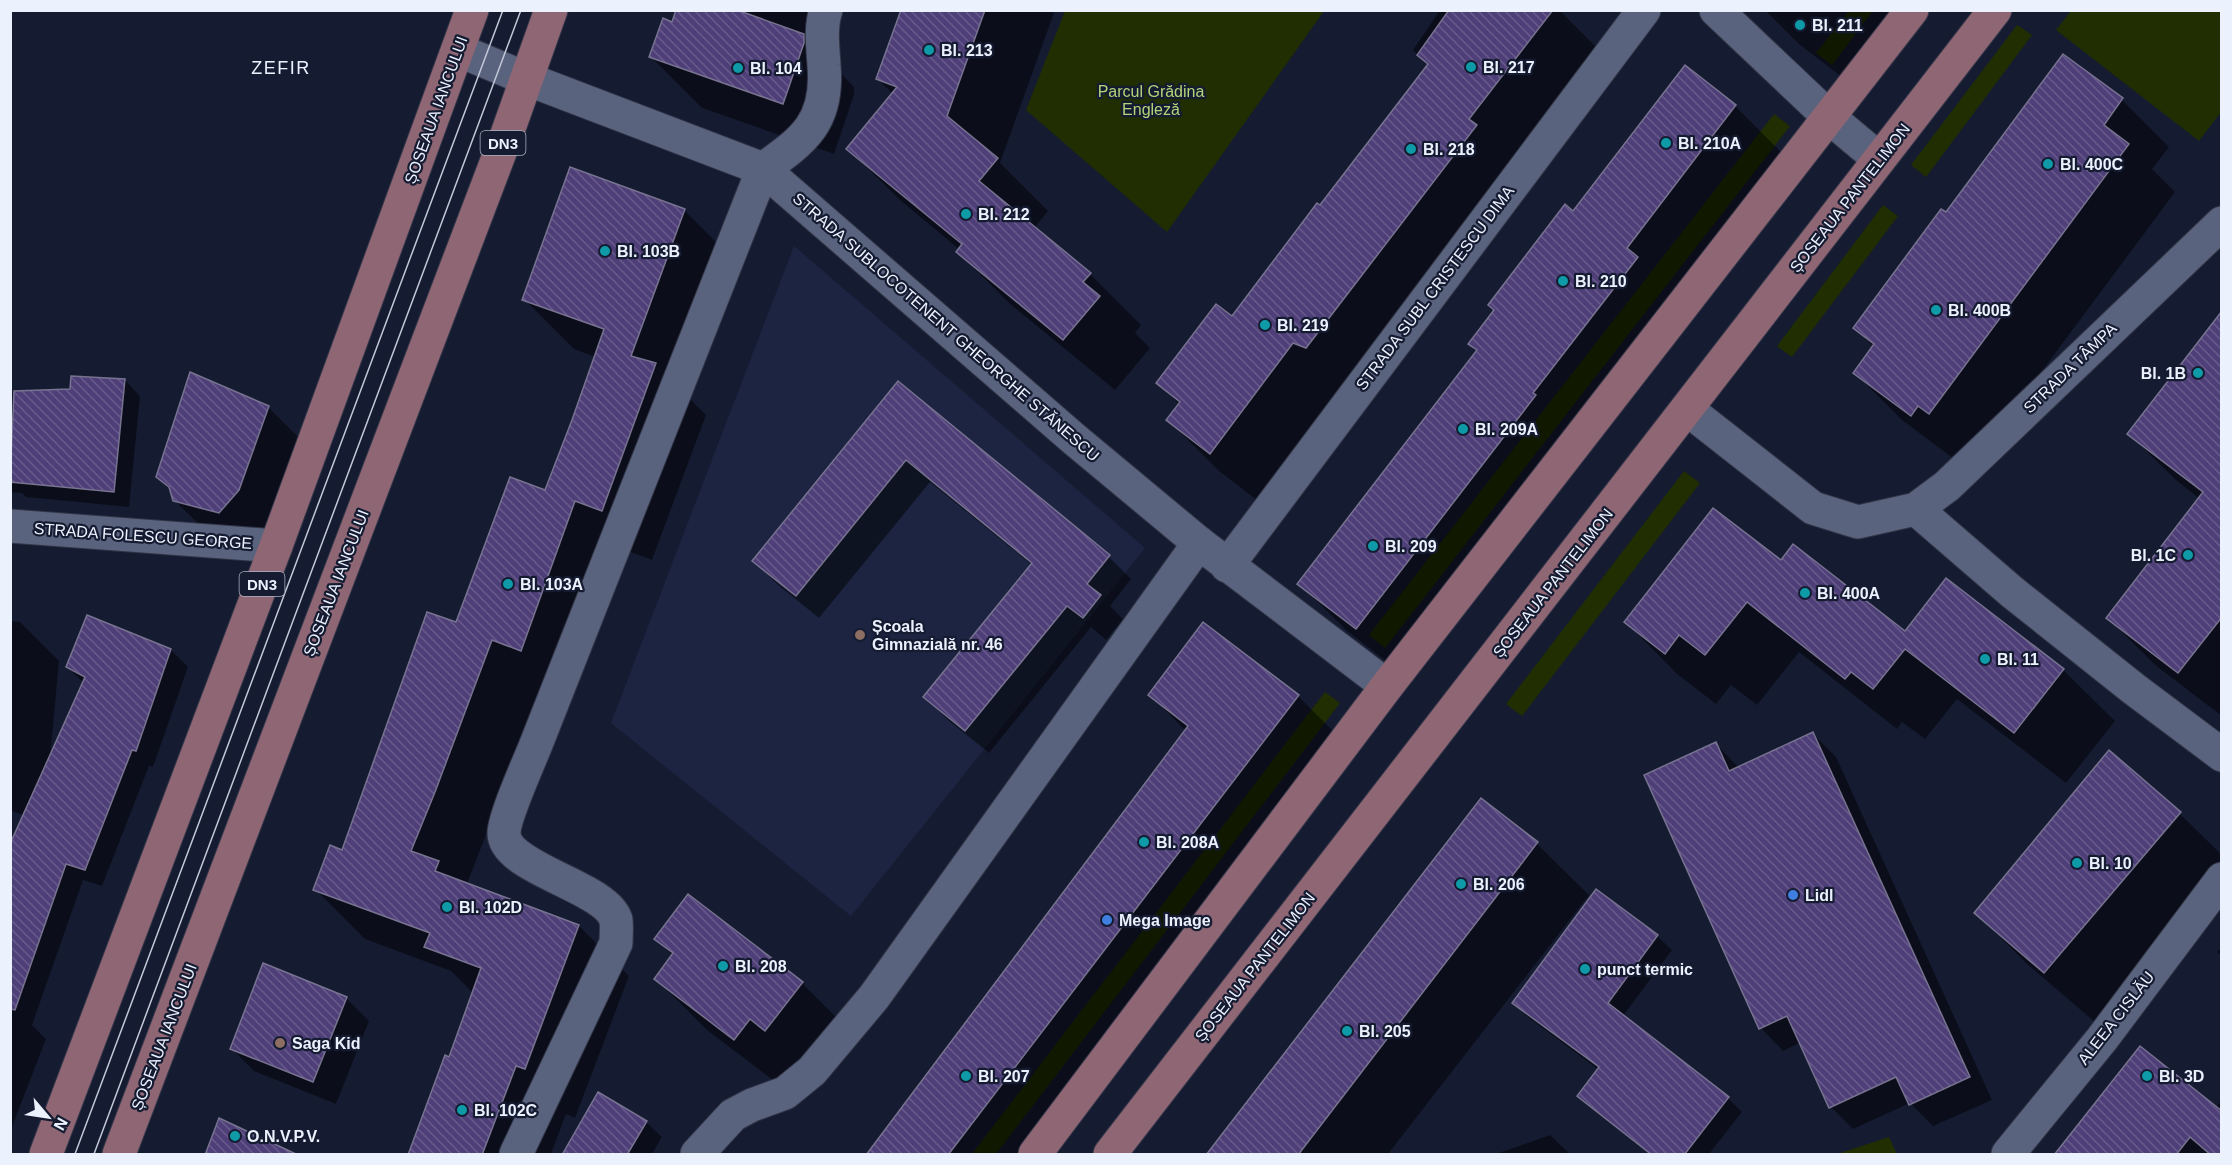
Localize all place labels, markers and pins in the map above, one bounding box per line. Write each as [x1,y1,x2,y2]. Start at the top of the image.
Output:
place label: Bl. 211 [1812,17,1863,34]
marker: Bl. 211 [1793,18,1807,32]
place label: Bl. 213 [941,42,993,59]
marker: Bl. 213 [922,43,936,57]
place label: Bl. 217 [1483,59,1535,76]
place label: Bl. 104 [750,60,802,77]
marker: Bl. 217 [1464,60,1478,74]
marker: Bl. 104 [731,61,745,75]
place label: Bl. 210A [1678,135,1742,152]
marker: Bl. 210A [1659,136,1673,150]
place label: Bl. 218 [1423,141,1475,158]
marker: Bl. 218 [1404,142,1418,156]
place label: Bl. 400C [2060,156,2124,173]
marker: Bl. 400C [2041,157,2055,171]
place label: Bl. 212 [978,206,1030,223]
marker: Bl. 212 [959,207,973,221]
place label: Bl. 103B [617,243,680,260]
marker: Bl. 103B [598,244,612,258]
place label: Bl. 210 [1575,273,1627,290]
marker: Bl. 210 [1556,274,1570,288]
place label: Bl. 400B [1948,302,2011,319]
marker: Bl. 400B [1929,303,1943,317]
place label: Bl. 219 [1277,317,1329,334]
marker: Bl. 219 [1258,318,1272,332]
place label: Bl. 1B [2141,365,2186,382]
marker: Bl. 1B [2191,366,2205,380]
place label: Bl. 209A [1475,421,1539,438]
marker: Bl. 209A [1456,422,1470,436]
place label: Bl. 209 [1385,538,1437,555]
marker: Bl. 209 [1366,539,1380,553]
place label: Bl. 1C [2131,547,2176,564]
marker: Bl. 1C [2181,548,2195,562]
place label: Bl. 103A [520,576,584,593]
marker: Bl. 103A [501,577,515,591]
place label: Bl. 400A [1817,585,1881,602]
marker: Bl. 400A [1798,586,1812,600]
place label: Școala Gimnazială nr. 46 [872,618,1003,653]
marker: Școala Gimnazială nr. 46 [853,628,867,642]
place label: Bl. 11 [1997,651,2039,668]
marker: Bl. 11 [1978,652,1992,666]
place label: Bl. 208A [1156,834,1220,851]
marker: Bl. 208A [1137,835,1151,849]
place label: Bl. 10 [2089,855,2132,872]
marker: Bl. 10 [2070,856,2084,870]
place label: Bl. 206 [1473,876,1525,893]
marker: Bl. 206 [1454,877,1468,891]
place label: Lidl [1805,887,1833,904]
marker: Lidl [1786,888,1800,902]
place label: Bl. 102D [459,899,522,916]
marker: Bl. 102D [440,900,454,914]
place label: Mega Image [1119,912,1211,929]
marker: Mega Image [1100,913,1114,927]
place label: Bl. 208 [735,958,787,975]
marker: Bl. 208 [716,959,730,973]
place label: punct termic [1597,961,1693,978]
marker: punct termic [1578,962,1592,976]
place label: Bl. 205 [1359,1023,1411,1040]
marker: Bl. 205 [1340,1024,1354,1038]
place label: Saga Kid [292,1035,360,1052]
marker: Saga Kid [273,1036,287,1050]
place label: Bl. 207 [978,1068,1030,1085]
place label: Bl. 3D [2159,1068,2204,1085]
marker: Bl. 207 [959,1069,973,1083]
marker: Bl. 3D [2140,1069,2154,1083]
place label: Bl. 102C [474,1102,538,1119]
marker: Bl. 102C [455,1103,469,1117]
place label: O.N.V.P.V. [247,1128,320,1145]
marker: O.N.V.P.V. [228,1129,242,1143]

